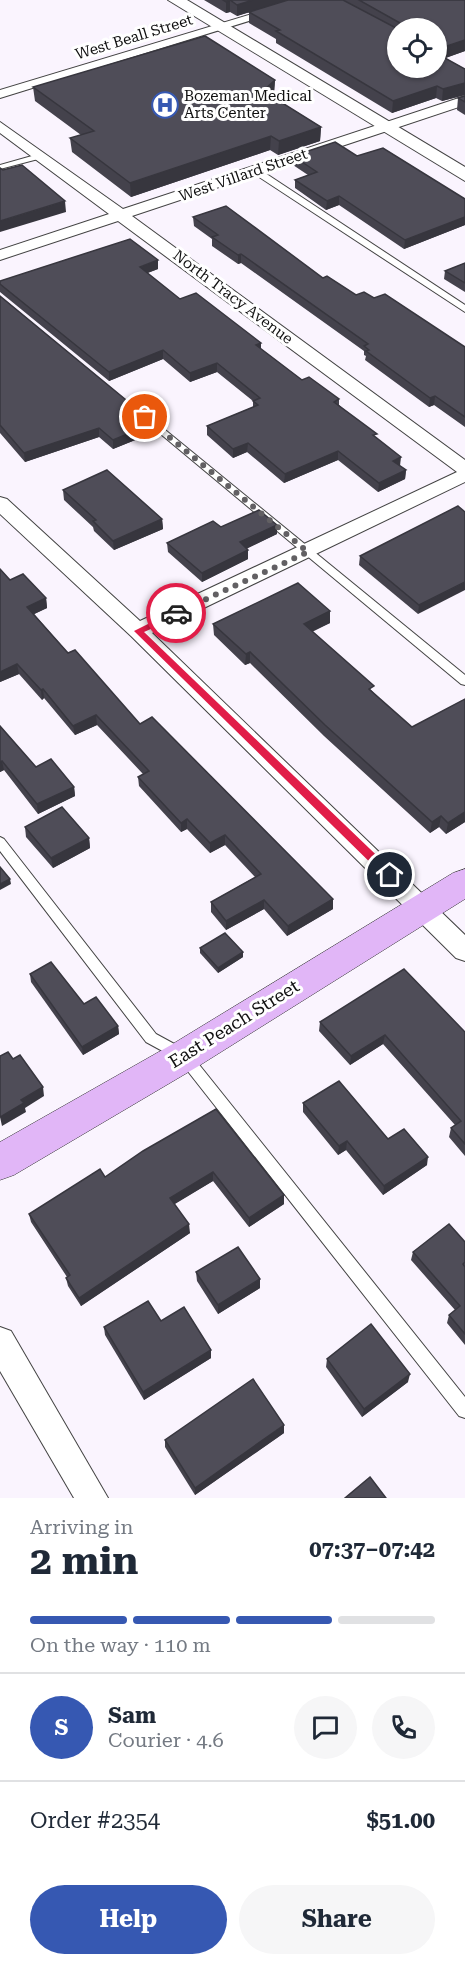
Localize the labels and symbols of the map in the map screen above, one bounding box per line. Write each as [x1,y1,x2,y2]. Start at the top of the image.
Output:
street label: West Beall Street [73,10,195,63]
place label: Bozeman Medical Arts Center [184,87,312,122]
hospital icon: Bozeman Medical Arts Center [150,90,180,120]
street label: West Villard Street [176,144,310,205]
street label: North Tracy Avenue [170,246,296,348]
pin [119,391,170,442]
courier [146,583,206,643]
pin [364,849,415,900]
street label: East Peach Street [165,975,303,1072]

